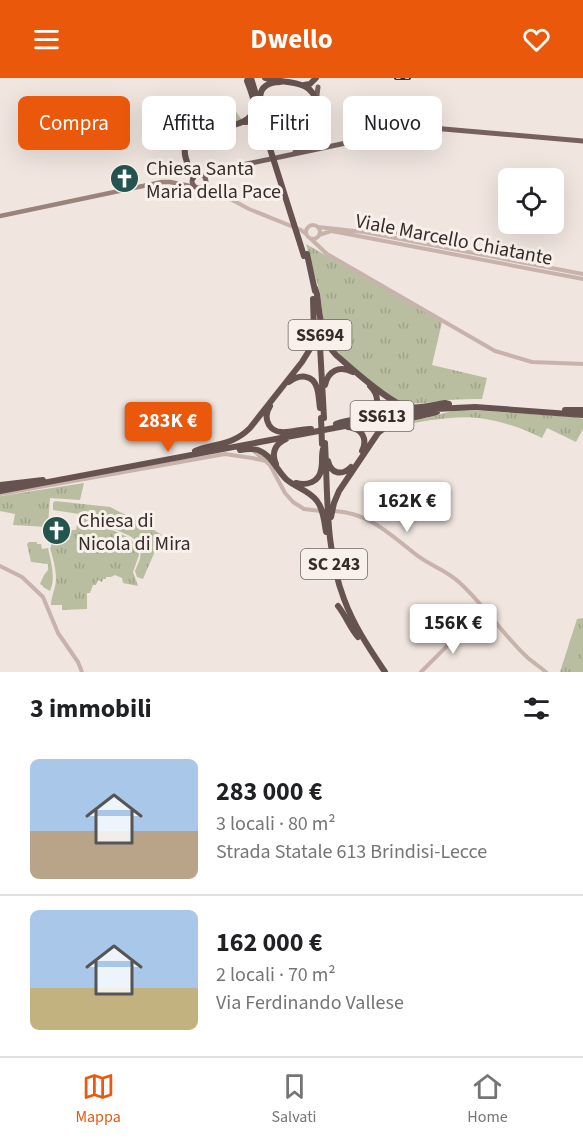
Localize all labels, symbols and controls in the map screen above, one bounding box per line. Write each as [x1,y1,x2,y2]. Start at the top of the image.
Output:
text: Dwello [250,20,333,59]
icon: menu [30,23,63,56]
icon: heart [520,23,553,56]
chip: Compra [18,96,130,150]
chip: Affitta [142,96,236,150]
chip: Filtri [248,96,331,150]
chip: Nuovo [343,96,442,150]
place label: Chiesa Santa Maria della Pace [146,155,281,206]
church icon: Chiesa Santa Maria della Pace [109,163,141,195]
map controls [498,168,564,234]
button: locate [498,168,564,234]
street label: Viale Marcello Chiatante [353,207,555,273]
road number: SS694 [288,320,352,350]
road number: SS613 [350,401,413,431]
pin: 283K € [119,402,217,453]
text: 283K € [139,407,197,435]
pin: 162K € [358,482,456,533]
text: 162K € [378,487,436,515]
place label: Chiesa di Nicola di Mira [78,507,191,558]
church icon: Chiesa di Nicola di Mira [41,515,73,547]
road number: SC 243 [301,549,367,579]
pin: 156K € [404,604,502,655]
text: 156K € [424,609,482,637]
text: 3 immobili [30,690,152,727]
icon: filters [520,692,553,725]
text: 283 000 € [216,773,323,810]
icon: home [78,783,150,855]
text: 3 locali · 80 m² [216,810,336,838]
text: Strada Statale 613 Brindisi-Lecce [216,838,487,866]
text: 162 000 € [216,924,323,961]
icon: home [78,934,150,1006]
text: 2 locali · 70 m² [216,961,336,989]
text: Via Ferdinando Vallese [216,989,404,1017]
tab: Mappa [75,1070,121,1128]
tab: Salvati [271,1070,317,1128]
tab: Home [467,1070,508,1128]

